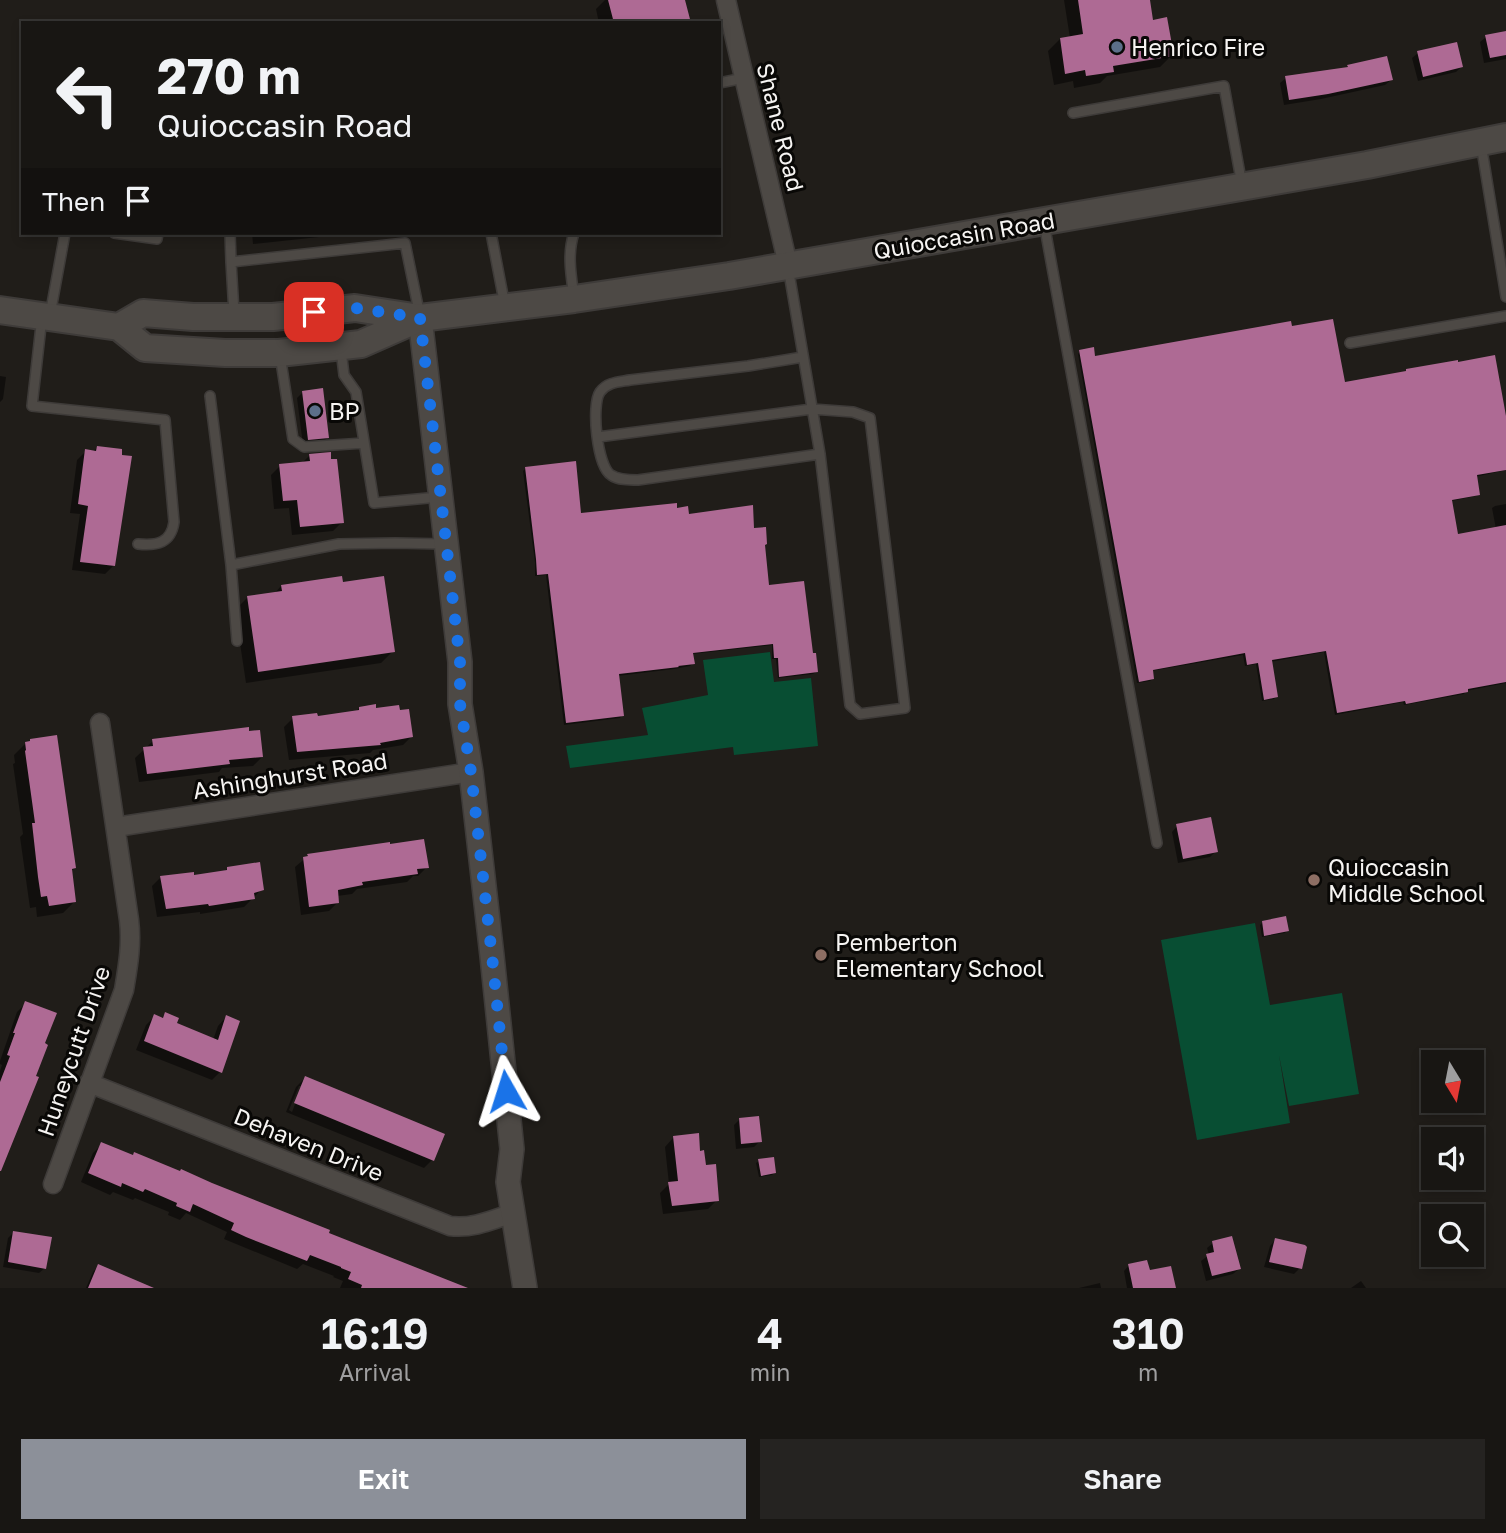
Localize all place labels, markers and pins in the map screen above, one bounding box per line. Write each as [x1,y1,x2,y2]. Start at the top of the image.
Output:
place label: Henrico Fire [1131,33,1265,61]
marker: Henrico Fire [1109,39,1125,55]
pin [284,282,344,342]
place label: BP [329,397,359,425]
marker: BP [307,403,323,419]
place label: Quioccasin Middle School [1328,853,1485,907]
marker: Quioccasin Middle School [1306,872,1322,888]
place label: Pemberton Elementary School [835,928,1044,982]
marker: Pemberton Elementary School [813,947,829,963]

